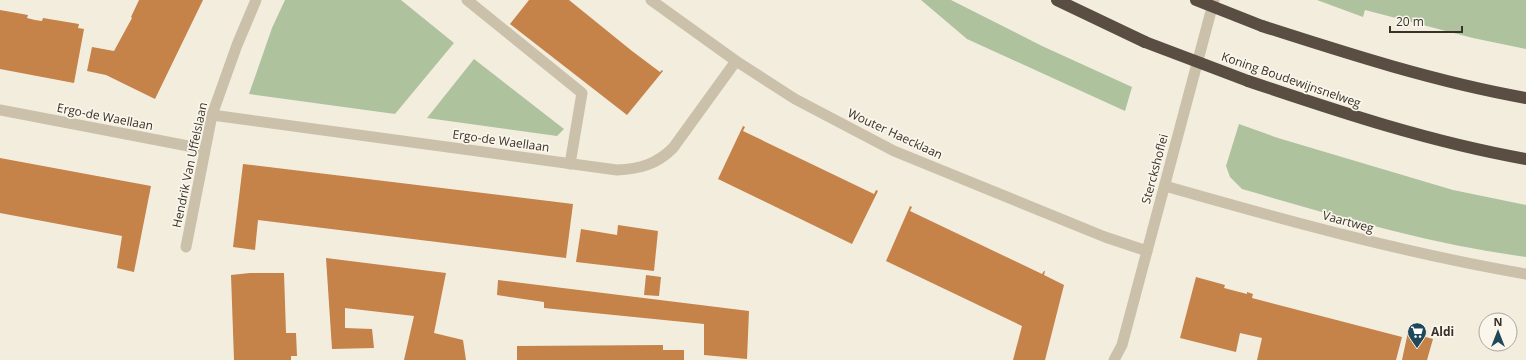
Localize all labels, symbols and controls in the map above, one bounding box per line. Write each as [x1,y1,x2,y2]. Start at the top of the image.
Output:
scale bar [1390,8,1462,34]
text: 20 m [1396,13,1424,30]
street label: Koning Boudewijnsnelweg [1219,48,1364,112]
street label: Ergo-de Waellaan [56,99,155,134]
street label: Hendrik Van Uffelslaan [168,101,211,229]
street label: Wouter Haecklaan [845,104,945,163]
street label: Ergo-de Waellaan [452,125,551,156]
street label: Sterckshoflei [1137,132,1172,206]
street label: Vaartweg [1321,207,1376,237]
north arrow [1478,312,1518,352]
text: N [1494,314,1502,329]
supermarket icon: Aldi [1406,321,1428,349]
place label: Aldi [1431,323,1454,340]

